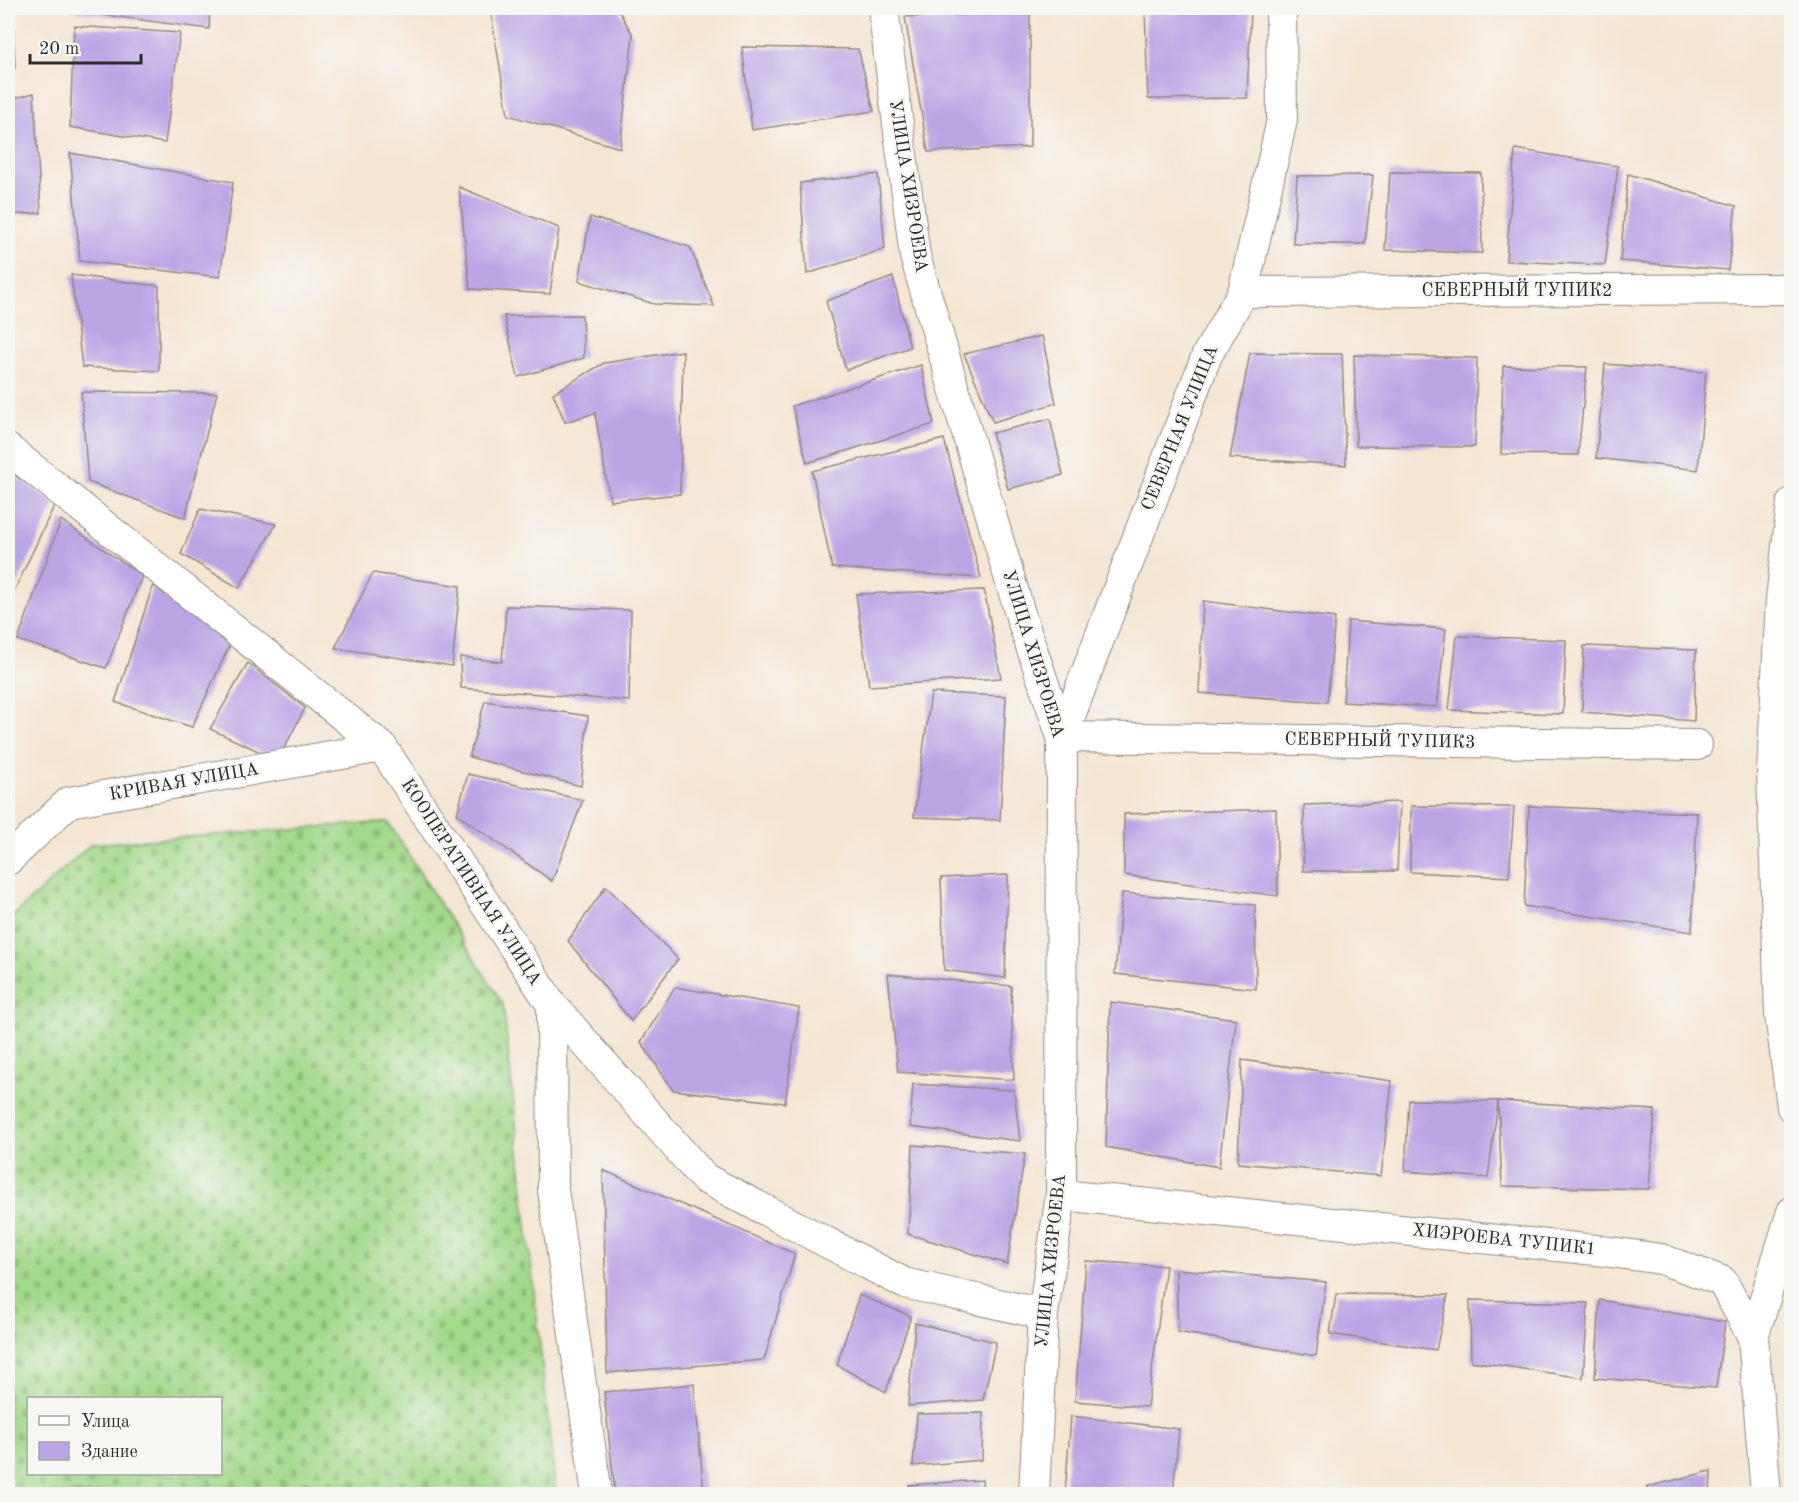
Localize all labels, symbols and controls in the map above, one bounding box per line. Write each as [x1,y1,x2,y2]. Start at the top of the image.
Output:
scale bar [30,27,141,65]
text: 20 m [39,40,79,58]
street label: УЛИЦА ХИЗРОЕВА [885,98,931,274]
street label: СЕВЕРНЫЙ ТУПИК2 [1422,278,1612,300]
street label: СЕВЕРНАЯ УЛИЦА [1139,343,1221,513]
street label: УЛИЦА ХИЗРОЕВА [999,568,1067,740]
street label: СЕВЕРНЫЙ ТУПИК3 [1284,726,1476,752]
street label: КРИВАЯ УЛИЦА [108,760,260,804]
street label: КООПЕРАТИВНАЯ УЛИЦА [398,776,545,989]
street label: УЛИЦА ХИЗРОЕВА [1033,1173,1069,1349]
street label: ХИЭРОЕВА ТУПИК1 [1411,1221,1597,1259]
legend [27,1397,222,1475]
text: Улица [81,1413,130,1431]
text: Здание [81,1443,138,1461]

